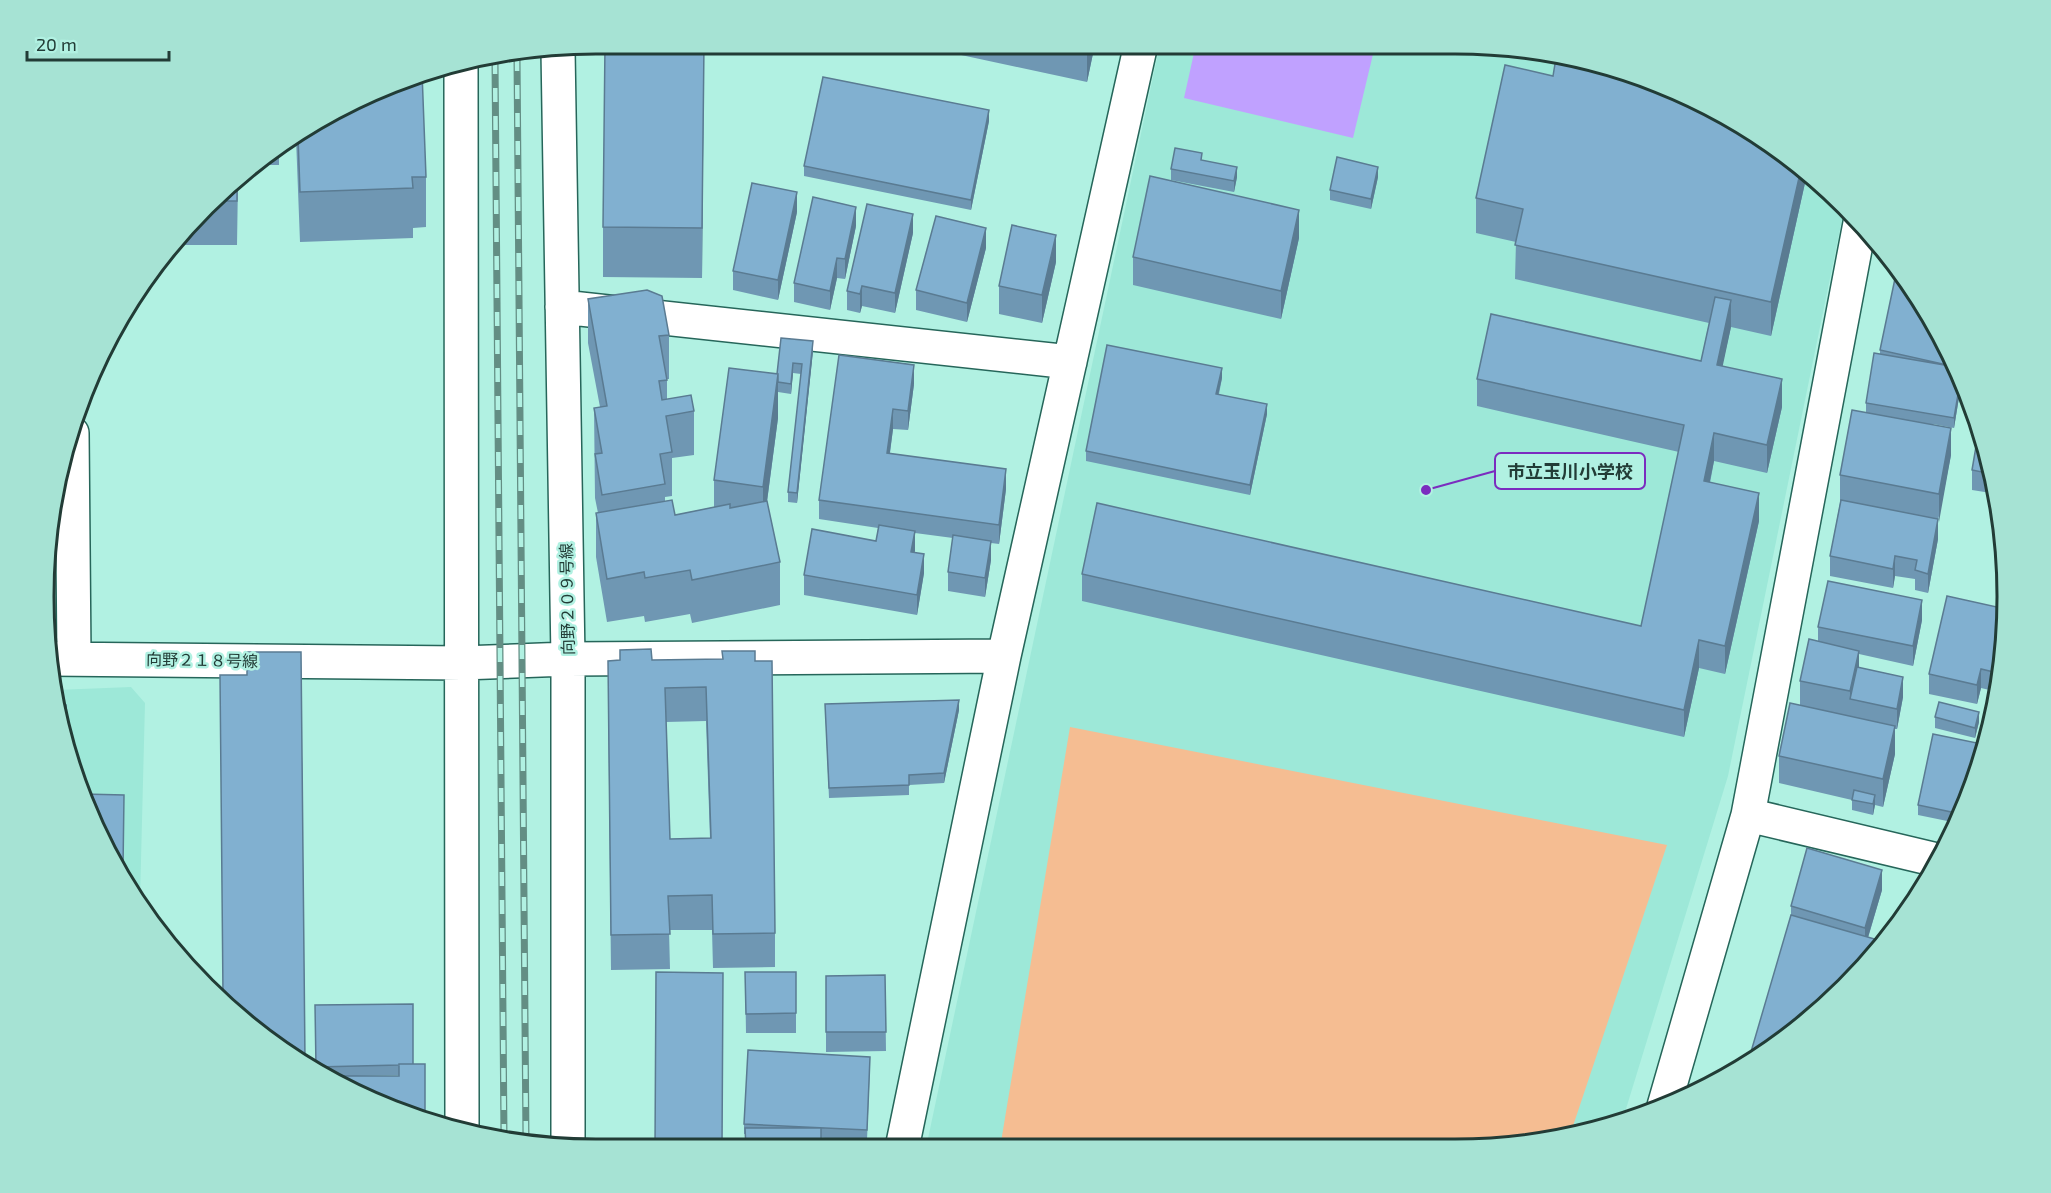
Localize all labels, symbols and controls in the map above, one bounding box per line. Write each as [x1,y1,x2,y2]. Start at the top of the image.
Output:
scale bar [27,24,170,62]
text: 20 m [36,33,77,55]
callout: 市立玉川小学校 [1495,453,1645,489]
text: 市立玉川小学校 [1507,460,1633,482]
street label: 向野２０９号線 [556,543,577,655]
street label: 向野２１８号線 [146,649,258,670]

